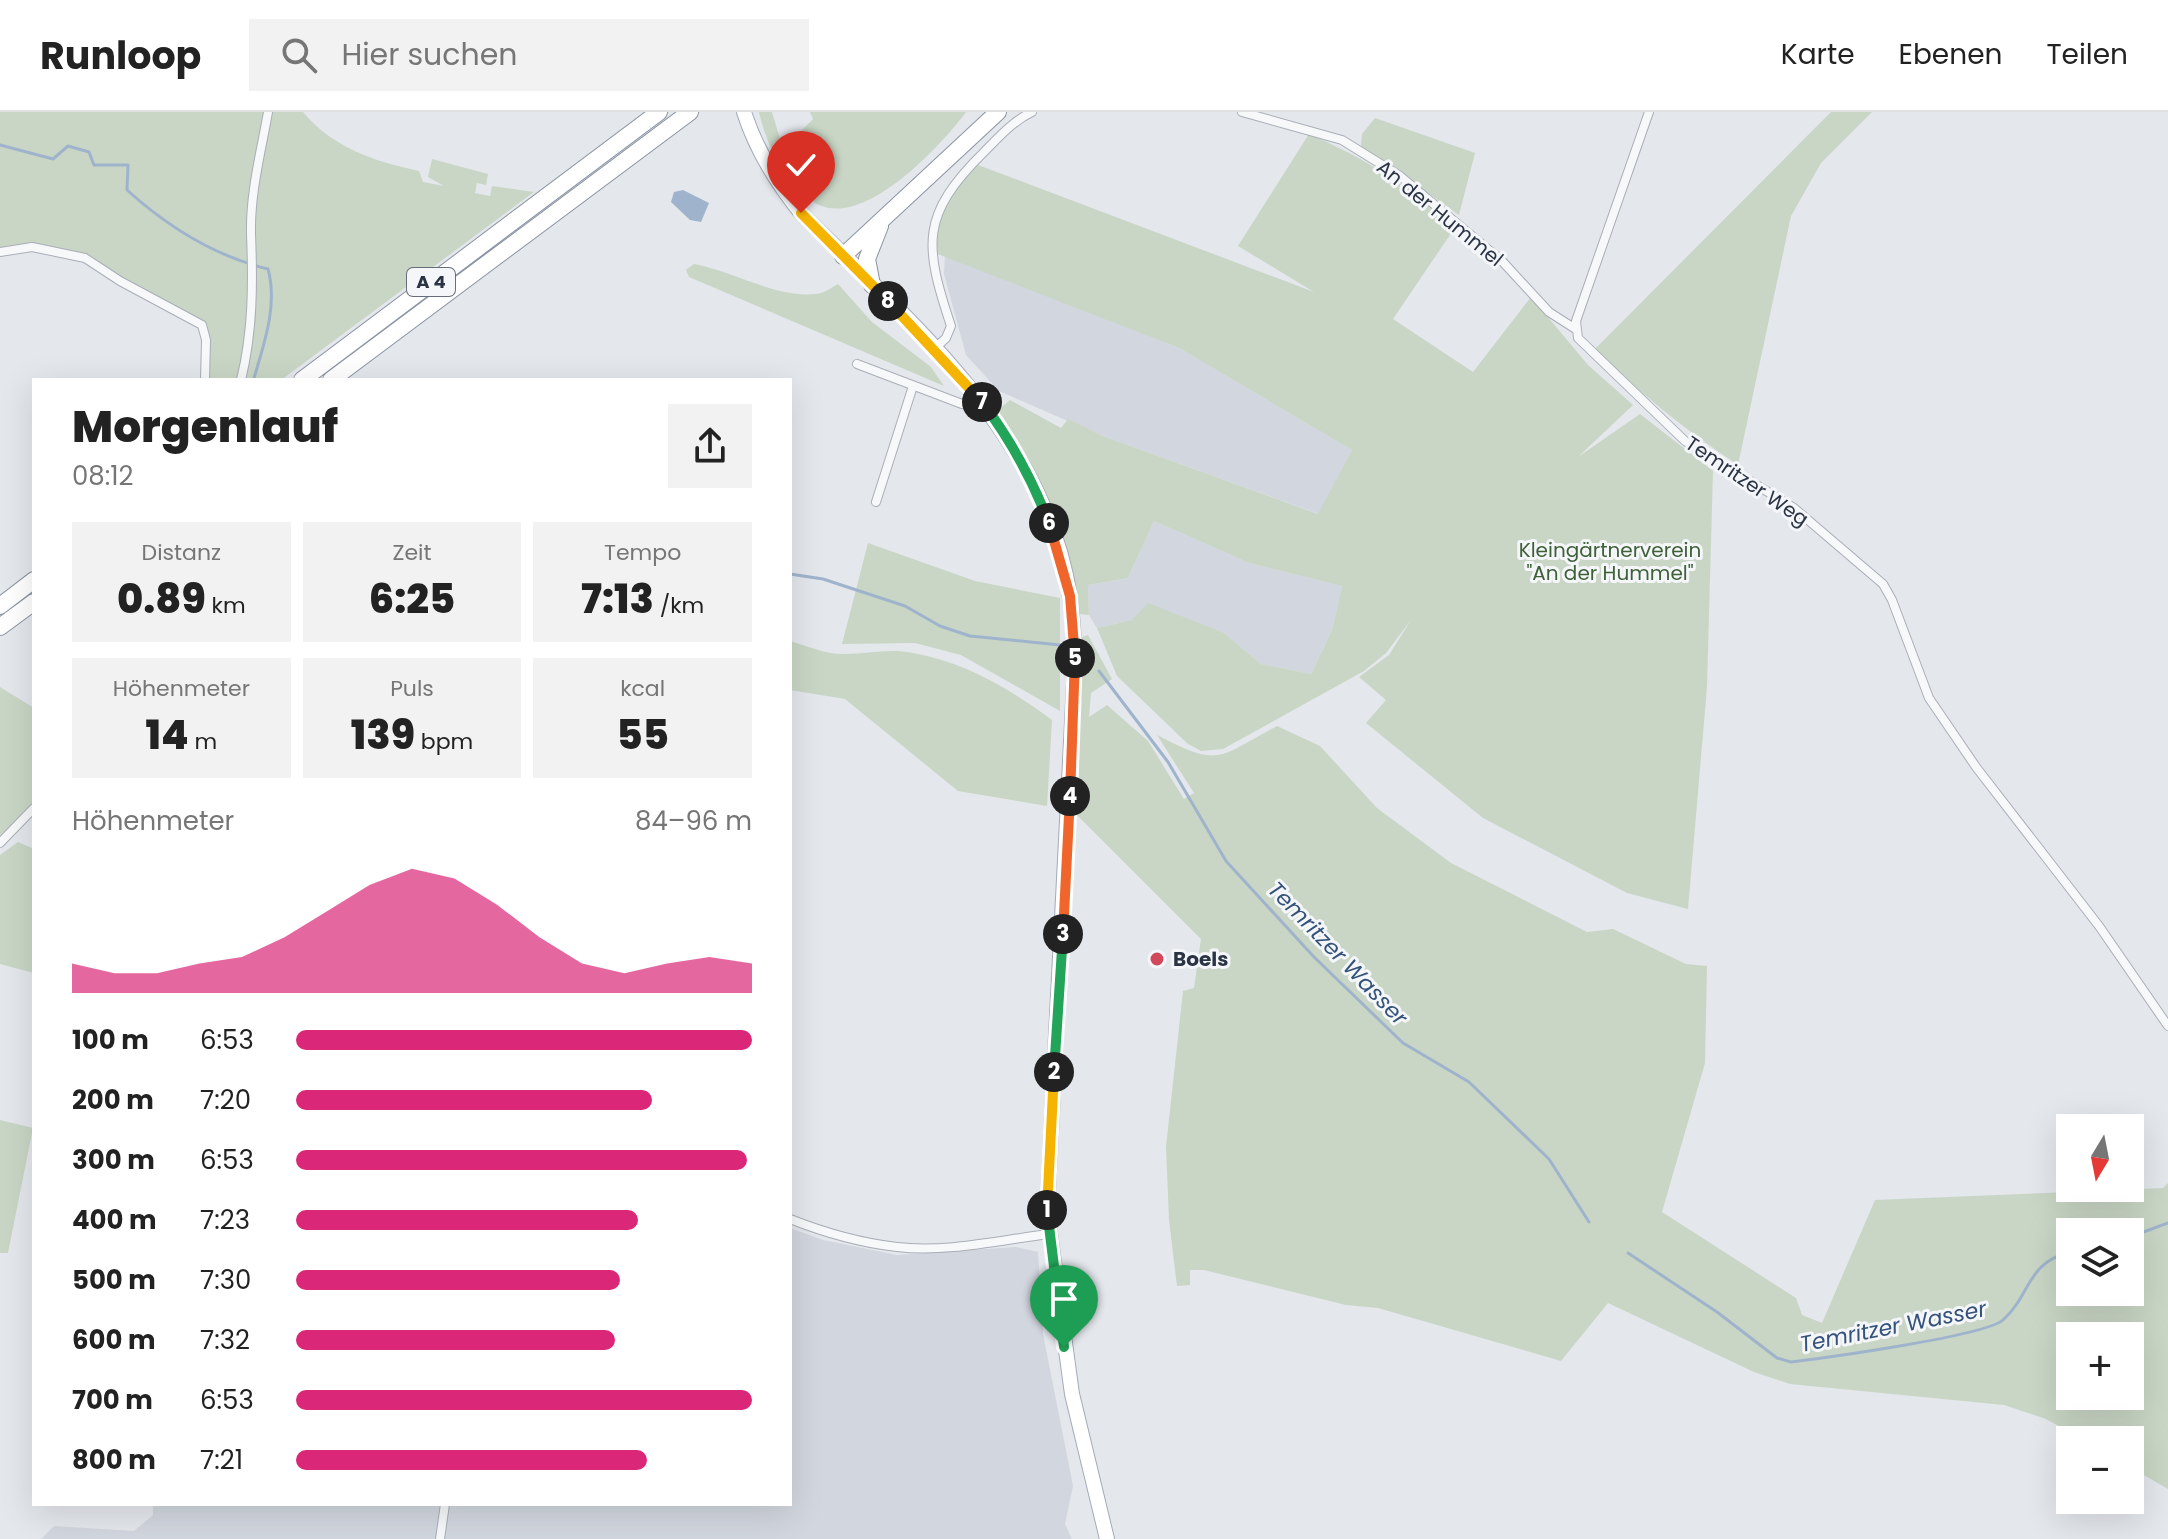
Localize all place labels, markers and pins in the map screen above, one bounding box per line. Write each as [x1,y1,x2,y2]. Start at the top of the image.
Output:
pin [767,131,835,213]
pin: 8 [868,281,908,321]
pin: 7 [962,382,1002,422]
pin: 6 [1029,503,1069,543]
pin: 5 [1055,638,1095,678]
pin: 4 [1050,776,1090,816]
pin: 3 [1043,914,1083,954]
place label: Boels [1173,945,1228,973]
marker: Boels [1148,950,1166,968]
pin: 2 [1034,1052,1074,1092]
pin: 1 [1027,1190,1067,1230]
pin [1030,1265,1098,1347]

